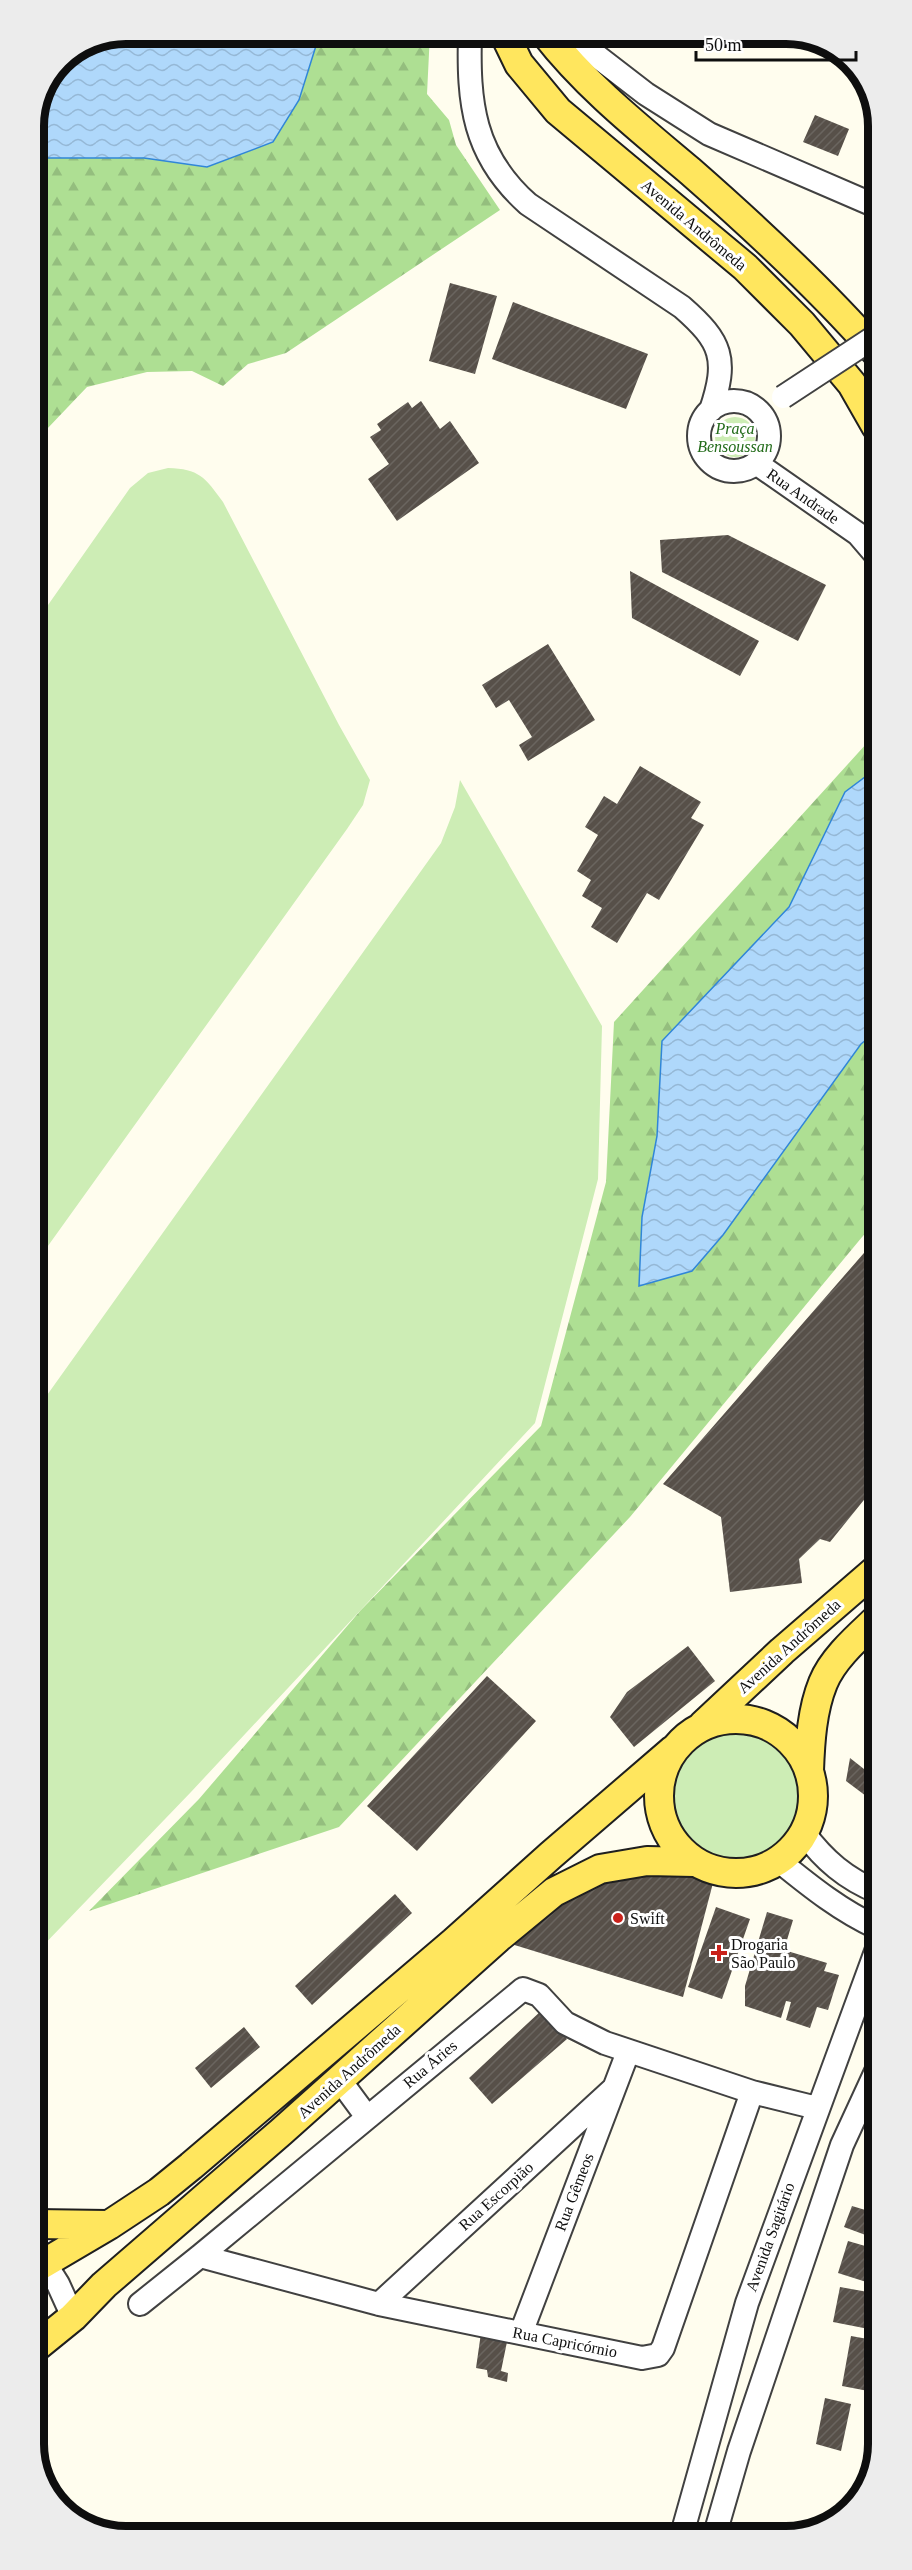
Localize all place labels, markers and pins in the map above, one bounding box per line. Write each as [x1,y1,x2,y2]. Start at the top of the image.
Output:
place label: Swift [630,1910,665,1927]
marker: Swift [611,1911,625,1925]
place label: Drogaria São Paulo [731,1936,795,1971]
marker: Drogaria São Paulo [712,1946,726,1960]

